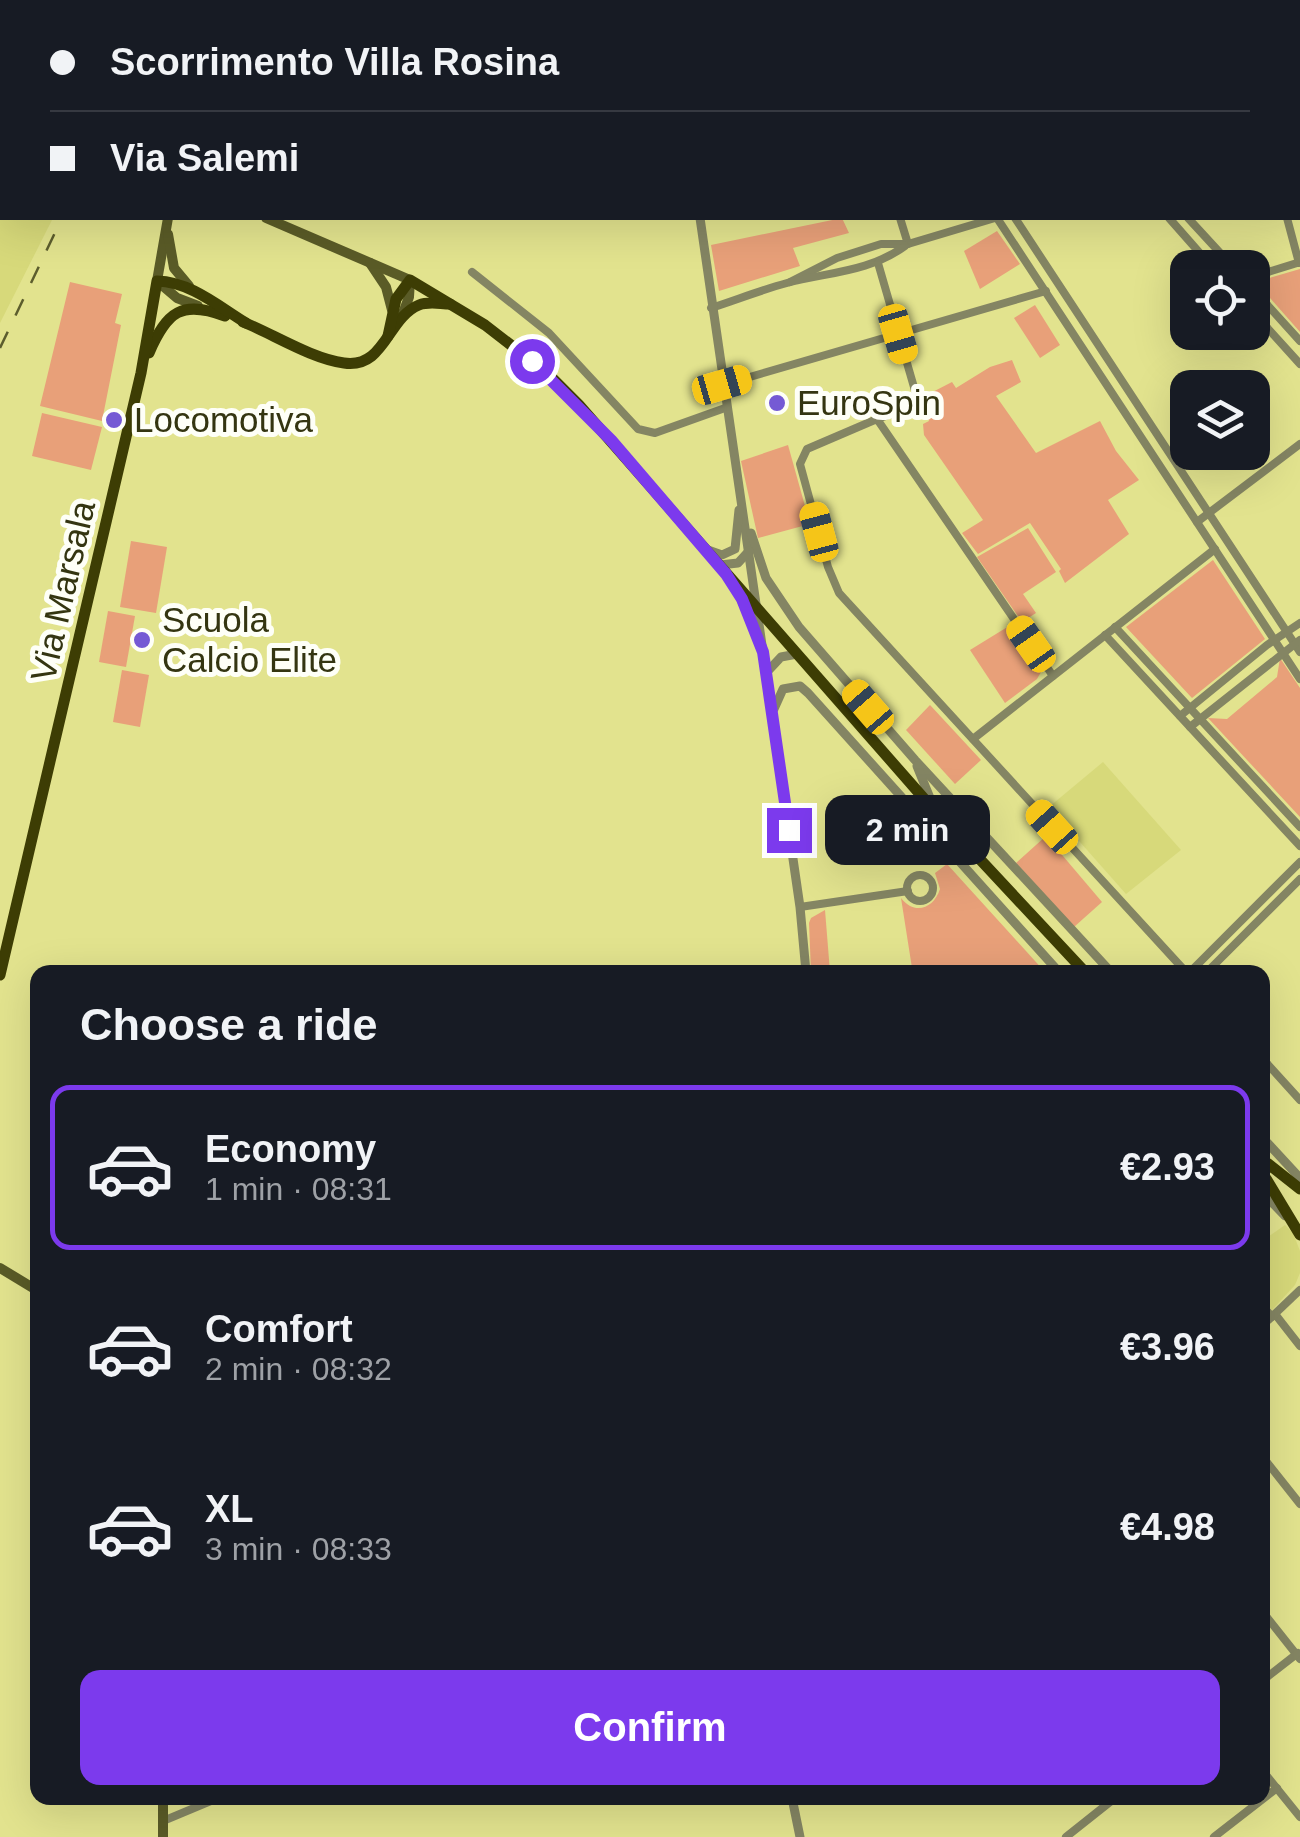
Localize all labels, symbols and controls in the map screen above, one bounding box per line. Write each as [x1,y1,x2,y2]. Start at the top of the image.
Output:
text: Scorrimento Villa Rosina [110,41,559,83]
text: Via Salemi [110,137,299,179]
map controls [1170,250,1270,470]
button: locate [1170,250,1270,350]
car [875,301,921,367]
route start [510,339,555,384]
car [689,362,755,408]
button: layers [1170,370,1270,470]
place label: EuroSpin [797,383,941,422]
marker: EuroSpin [766,392,788,414]
place label: Locomotiva [134,400,314,439]
marker: Locomotiva [103,409,125,431]
street label: Via Marsala [23,496,102,685]
car [797,499,841,565]
place label: Scuola Calcio Elite [162,600,337,679]
car [1002,611,1060,677]
marker: Scuola Calcio Elite [131,629,153,651]
car [837,675,899,739]
callout: 2 min [824,795,989,865]
car [1021,795,1083,859]
route end [767,808,812,853]
text: 2 min [866,812,949,848]
text: Choose a ride [80,999,378,1050]
icon: car [85,1123,175,1213]
text: Economy [205,1128,376,1170]
text: €2.93 [1120,1146,1215,1188]
text: 1 min · 08:31 [205,1171,392,1207]
icon: car [85,1303,175,1393]
text: Comfort [205,1308,353,1350]
text: €3.96 [1120,1326,1215,1368]
text: 2 min · 08:32 [205,1351,392,1387]
icon: car [85,1483,175,1573]
text: XL [205,1488,254,1530]
text: €4.98 [1120,1506,1215,1548]
text: 3 min · 08:33 [205,1531,392,1567]
button: Confirm [80,1670,1220,1785]

